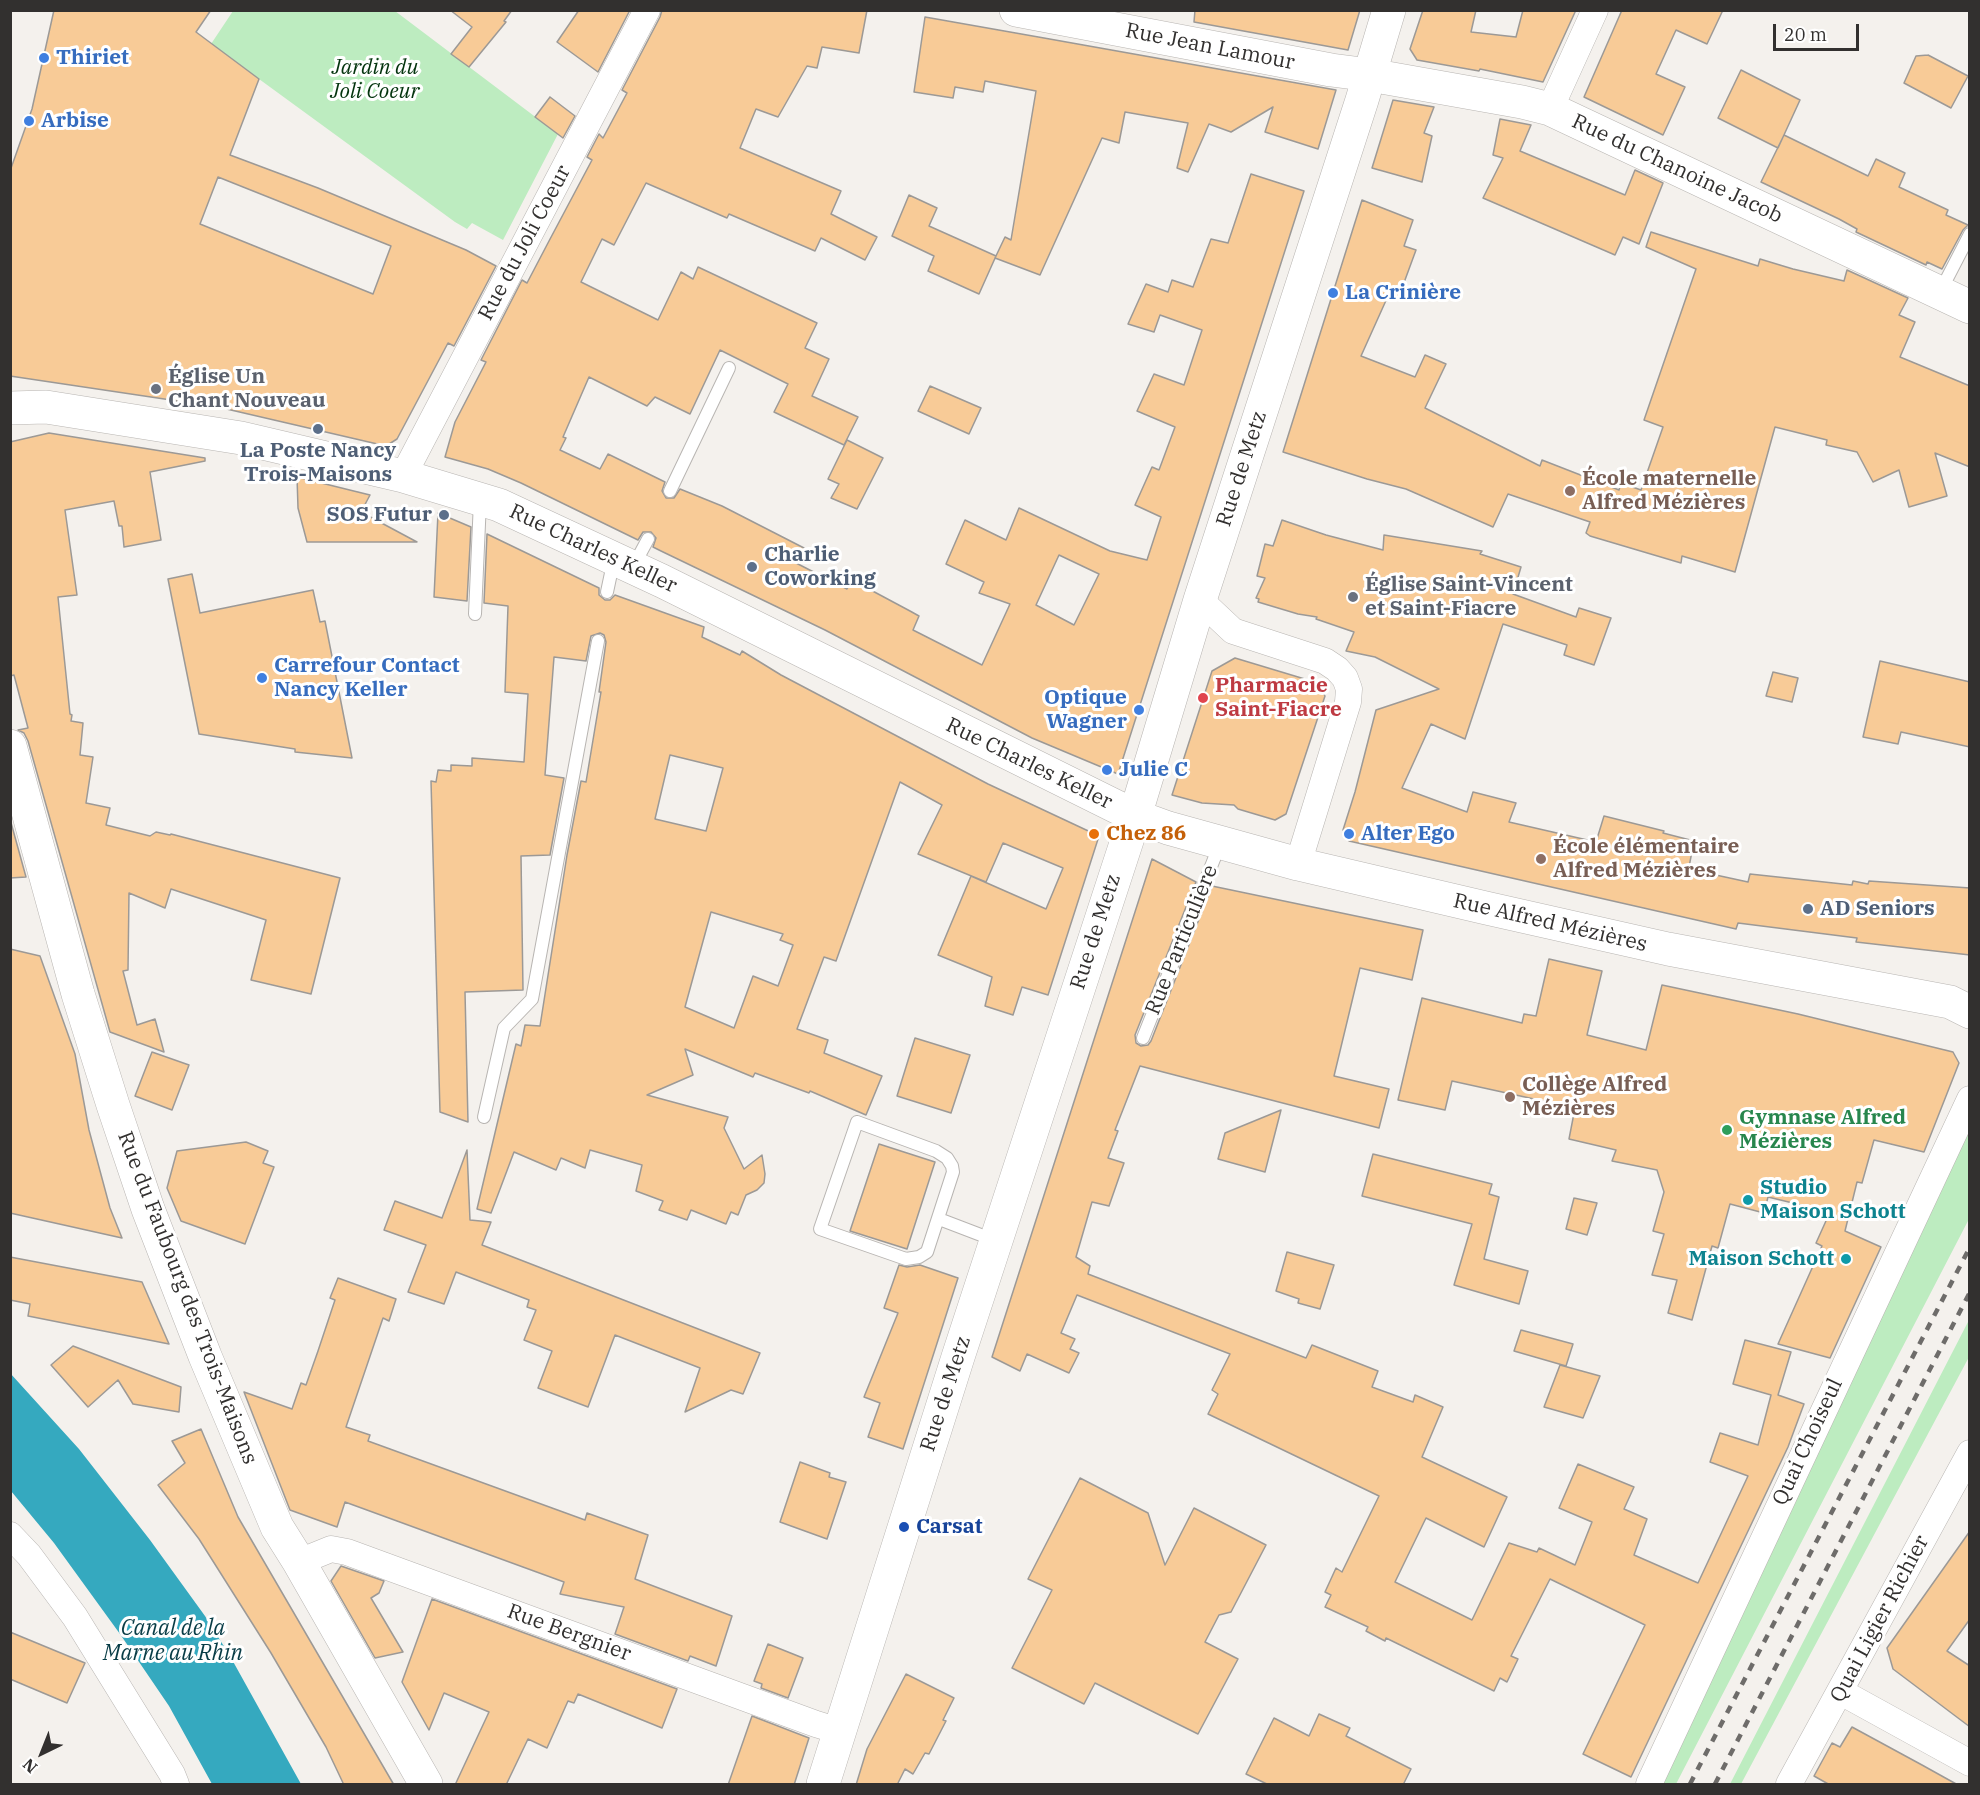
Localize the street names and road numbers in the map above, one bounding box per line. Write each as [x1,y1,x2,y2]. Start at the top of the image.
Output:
street label: Rue Jean Lamour [1123,18,1297,76]
street label: Rue du Chanoine Jacob [1568,109,1786,229]
street label: Rue du Joli Coeur [474,161,576,325]
street label: Rue de Metz [1212,408,1272,530]
street label: Rue Charles Keller [505,499,681,599]
street label: Rue Charles Keller [942,713,1116,815]
street label: Rue Particulière [1140,861,1224,1019]
street label: Rue de Metz [1066,871,1126,993]
street label: Rue Alfred Mézières [1451,888,1649,958]
street label: Rue du Faubourg des Trois-Maisons [112,1128,262,1468]
street label: Rue de Metz [916,1333,976,1455]
street label: Quai Choiseul [1768,1375,1848,1509]
street label: Quai Ligier Richier [1825,1531,1935,1707]
street label: Rue Bergnier [504,1599,634,1667]

